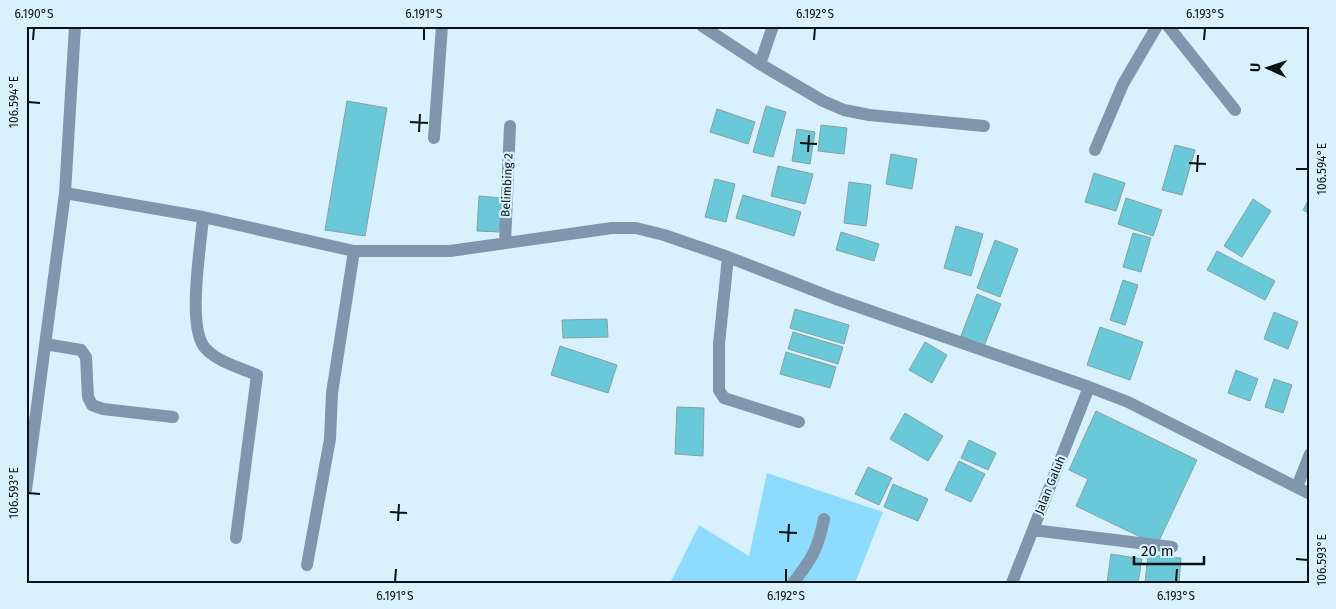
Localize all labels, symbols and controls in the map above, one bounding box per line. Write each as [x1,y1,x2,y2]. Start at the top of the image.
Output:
text: 6.190°S [14,7,54,21]
text: 6.191°S [405,7,443,21]
text: 6.192°S [796,7,834,21]
text: 6.193°S [1186,7,1225,21]
north arrow [1244,42,1294,92]
text: U [1247,62,1264,72]
text: 106.594°E [7,76,21,128]
text: 106.594°E [1315,143,1329,195]
street label: Belimbing 2 [498,153,516,217]
street label: Jalan Galuh [1032,454,1068,516]
text: 106.593°E [7,467,21,519]
scale bar [1134,534,1204,566]
text: 106.593°E [1315,534,1329,586]
text: 20 m [1141,542,1174,560]
text: 6.191°S [376,589,414,603]
text: 6.192°S [767,589,805,603]
text: 6.193°S [1157,589,1196,603]

